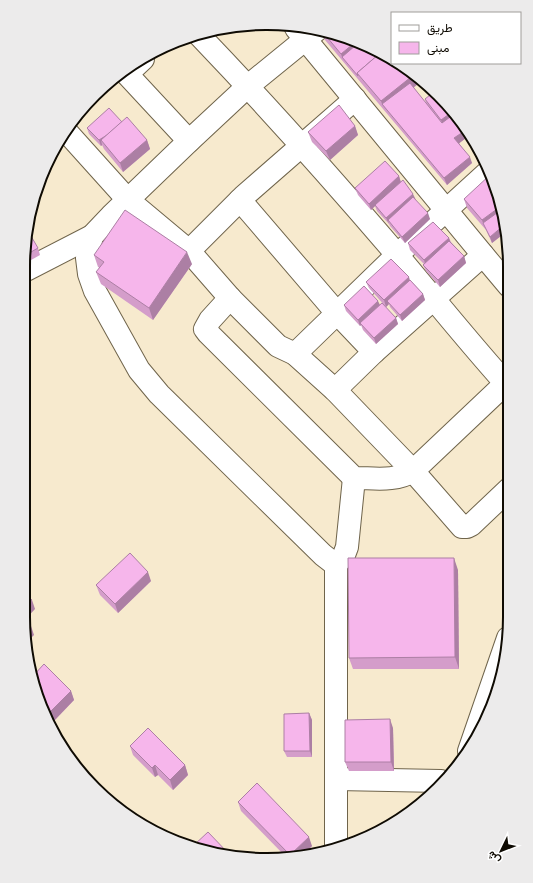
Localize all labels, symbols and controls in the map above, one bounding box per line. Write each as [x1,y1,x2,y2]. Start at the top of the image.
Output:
legend [391,12,521,64]
text: طريق [427,20,453,36]
text: مبنى [427,40,449,56]
north arrow [481,831,521,871]
text: ش [484,848,503,867]

